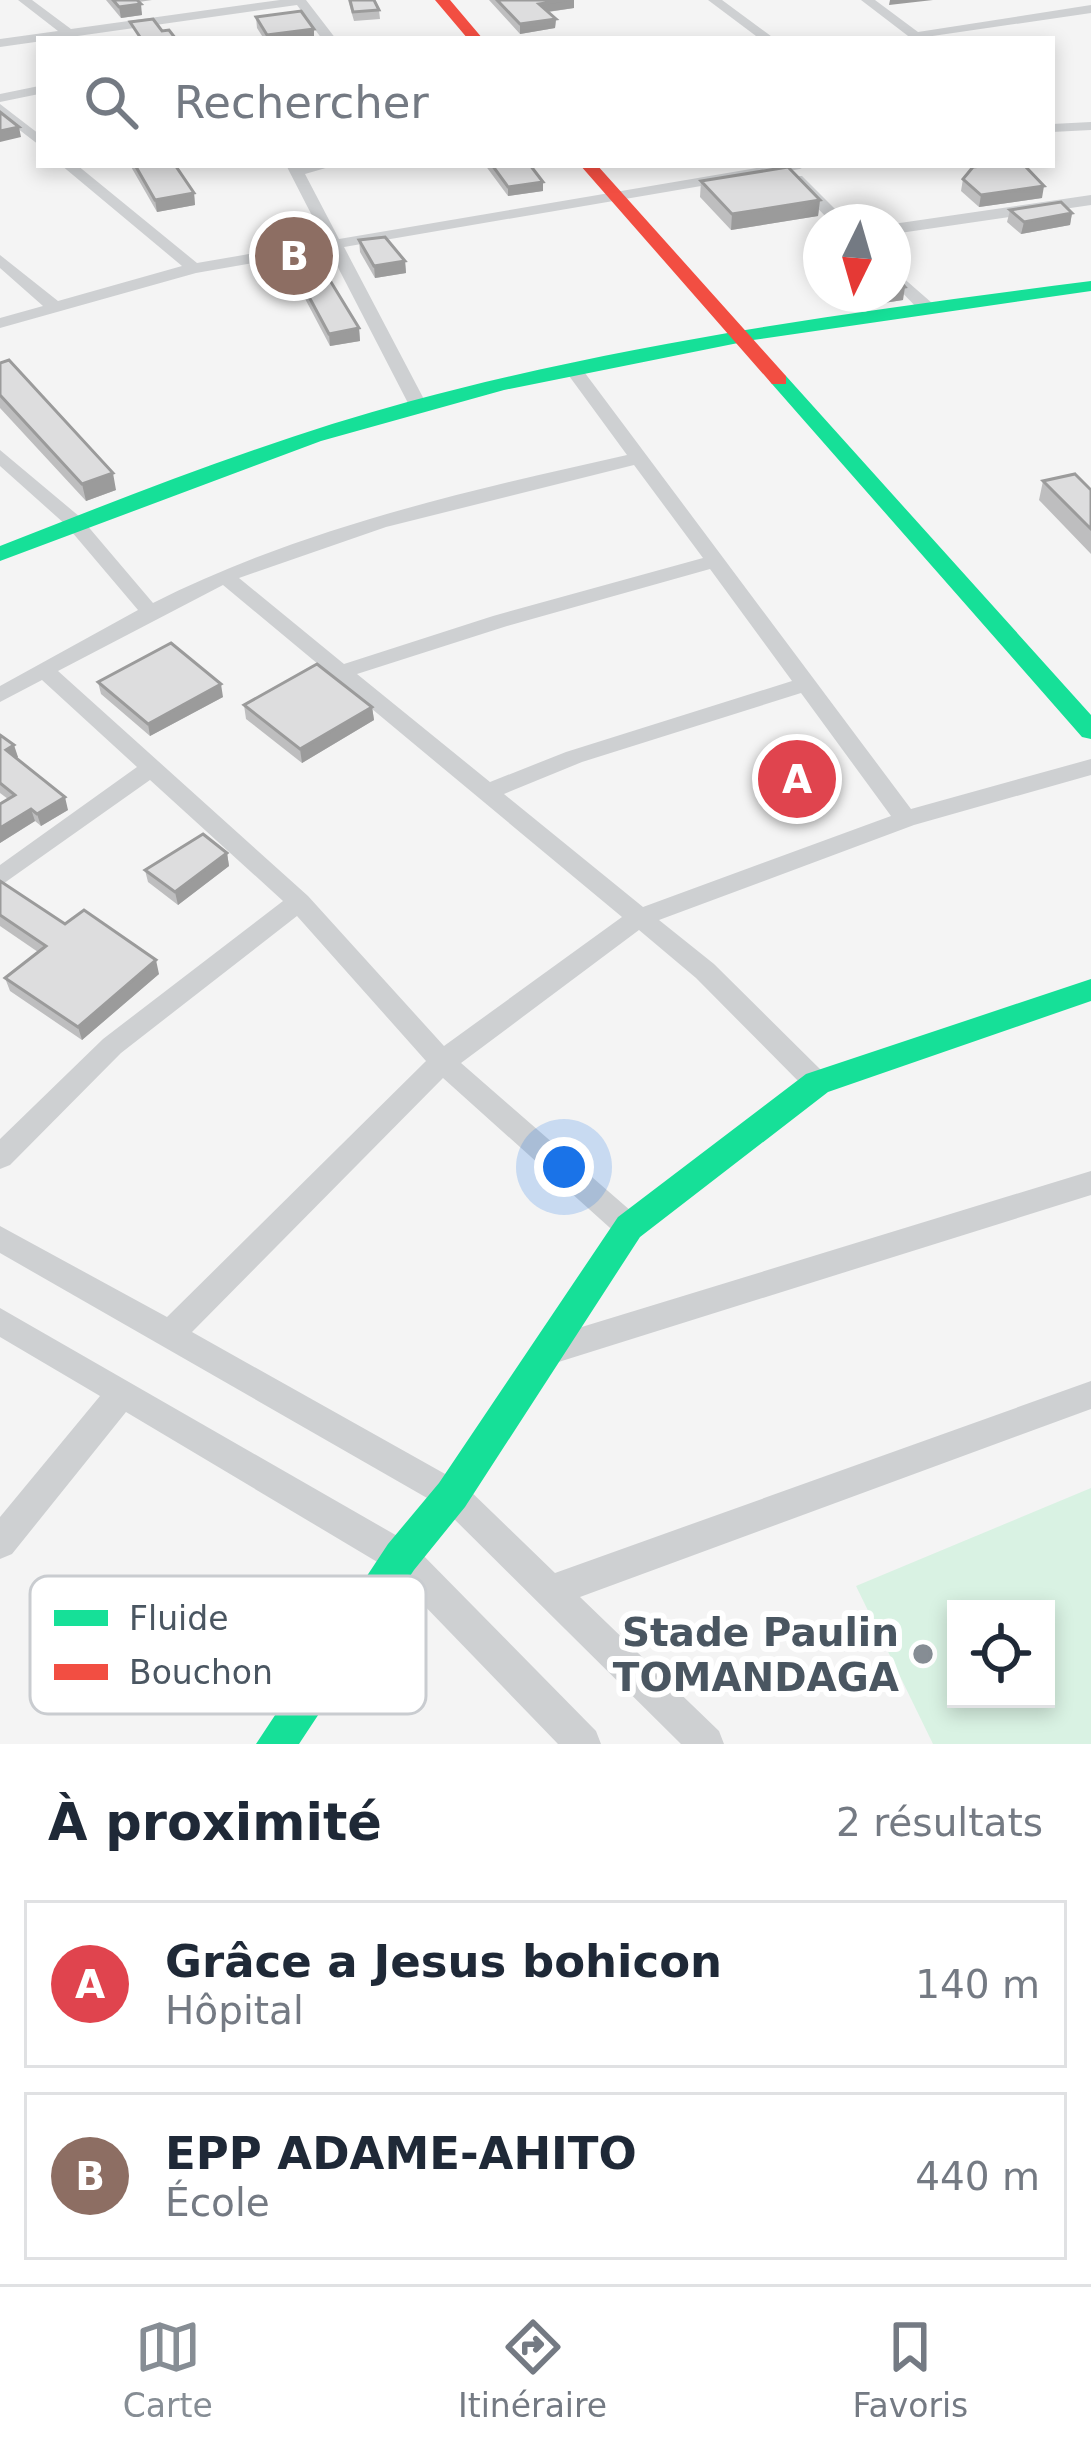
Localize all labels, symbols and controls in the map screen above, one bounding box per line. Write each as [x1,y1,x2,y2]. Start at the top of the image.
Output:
search box [36,36,1055,168]
icon: search [78,69,144,135]
text: Rechercher [174,76,429,129]
north arrow [803,204,911,312]
pin: B [255,211,333,301]
pin: A [758,734,836,824]
your location [534,1137,594,1197]
legend [30,1576,426,1714]
text: Fluide [129,1599,228,1638]
map controls [947,1600,1055,1708]
button: locate [947,1600,1055,1708]
place label: Stade Paulin TOMANDAGA [613,1610,899,1700]
marker: Stade Paulin TOMANDAGA [910,1641,936,1667]
text: Bouchon [129,1653,273,1692]
text: À proximité [48,1793,382,1852]
text: 2 résultats [836,1800,1043,1845]
text: Grâce a Jesus bohicon [165,1935,722,1988]
text: A [75,1962,105,2007]
text: 140 m [915,1962,1040,2007]
text: Hôpital [165,1988,304,2033]
text: EPP ADAME-AHITO [165,2127,637,2180]
text: B [75,2154,105,2199]
text: 440 m [915,2154,1040,2199]
text: École [165,2180,270,2225]
tab: Carte [123,2314,213,2425]
tab: Itinéraire [458,2314,607,2425]
tab: Favoris [852,2314,968,2425]

